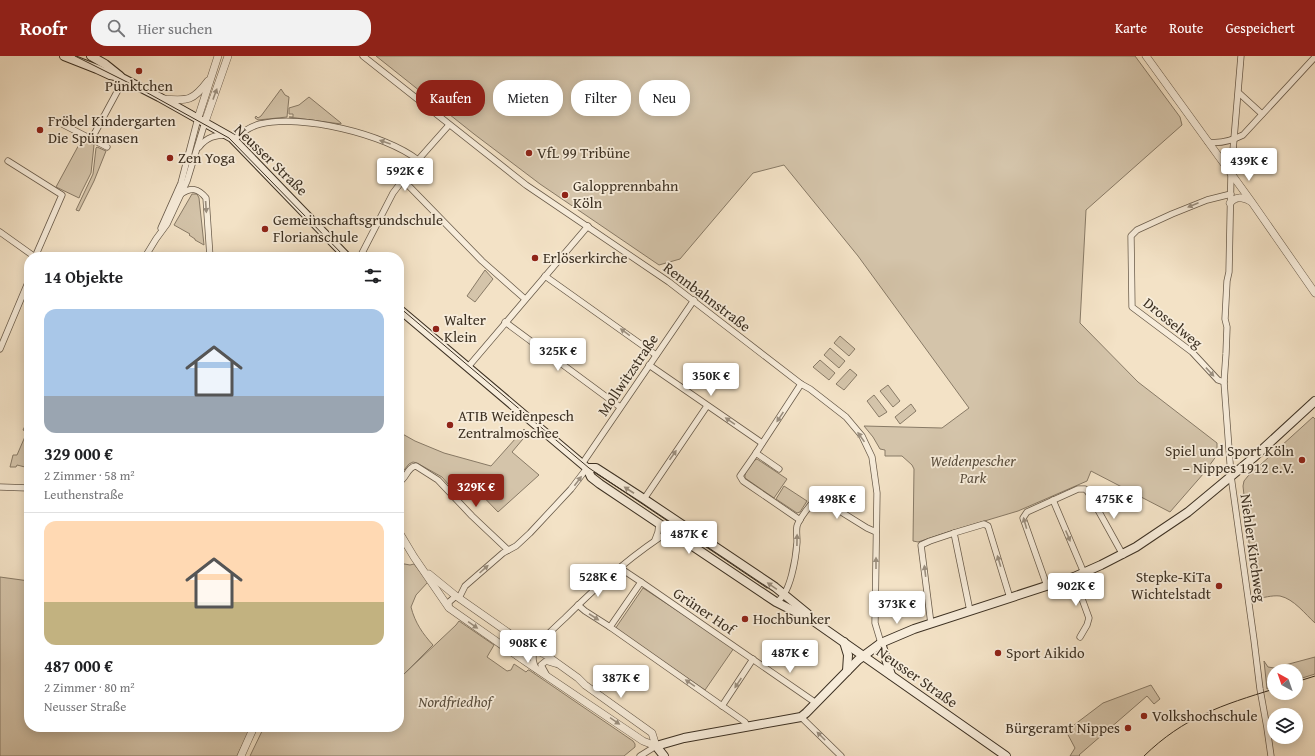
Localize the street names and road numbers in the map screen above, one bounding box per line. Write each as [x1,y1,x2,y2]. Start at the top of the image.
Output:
street label: Neusser Straße [230,119,313,200]
street label: Rennbahnstraße [659,257,755,336]
street label: Drosselweg [1139,292,1208,353]
street label: Mollwitzstraße [592,329,663,420]
street label: Niehler Kirchweg [1236,493,1272,604]
street label: Grüner Hof [669,582,741,640]
street label: Neusser Straße [872,641,962,712]

